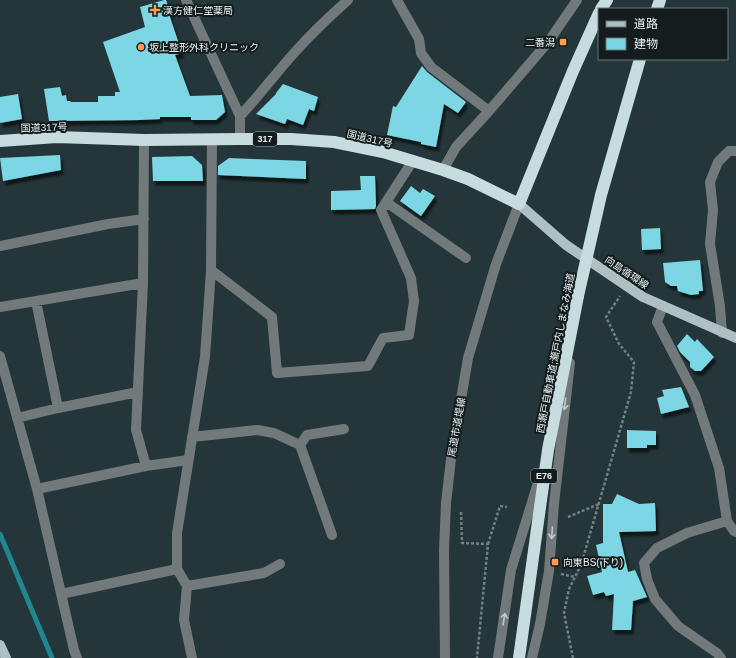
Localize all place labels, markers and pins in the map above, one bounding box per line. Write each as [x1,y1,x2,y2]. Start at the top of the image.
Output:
marker: 漢方健仁堂薬局 [150,5,160,15]
place label: 漢方健仁堂薬局 [163,5,233,16]
place label: 二番潟 [525,37,555,48]
marker: 二番潟 [558,37,568,47]
marker: 坂上整形外科クリニック [136,42,146,52]
place label: 坂上整形外科クリニック [149,42,259,53]
marker: 向東BS(下り) [550,557,560,567]
place label: 向東BS(下り) [563,557,623,568]

